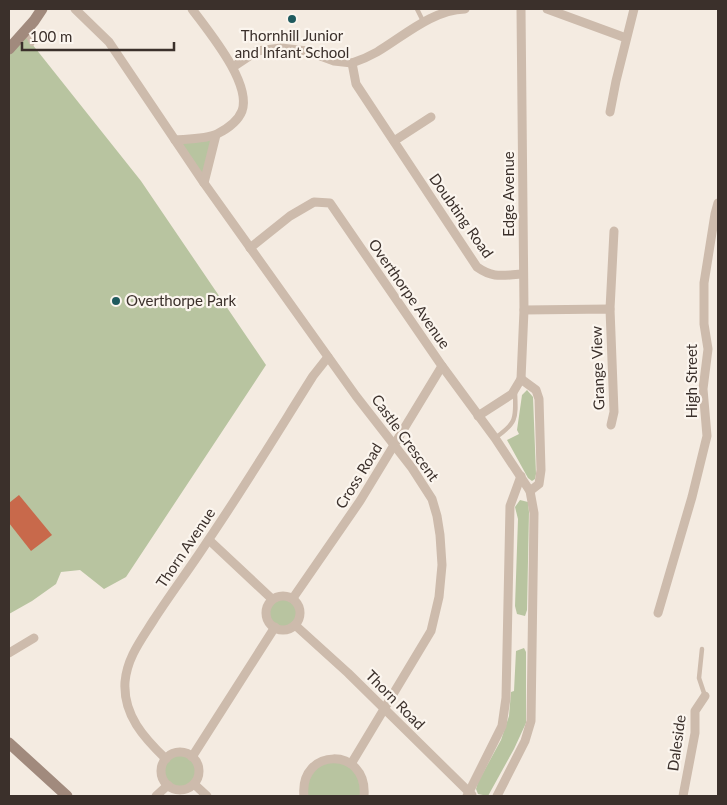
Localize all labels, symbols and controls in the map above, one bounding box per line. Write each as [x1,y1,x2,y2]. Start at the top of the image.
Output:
marker: Thornhill Junior and Infant School [286,13,298,25]
scale bar [22,20,175,52]
place label: Thornhill Junior and Infant School [235,26,349,61]
text: 100 m [30,27,72,45]
street label: Edge Avenue [499,151,517,237]
street label: Doubting Road [426,170,498,261]
street label: Overthorpe Avenue [365,235,454,352]
place label: Overthorpe Park [126,291,236,309]
marker: Overthorpe Park [110,295,122,307]
street label: Grange View [587,325,607,410]
street label: High Street [682,343,700,418]
street label: Castle Crescent [368,391,444,485]
street label: Cross Road [331,439,385,512]
street label: Thorn Avenue [152,504,219,591]
street label: Thorn Road [362,666,429,733]
street label: Daleside [663,714,689,772]

